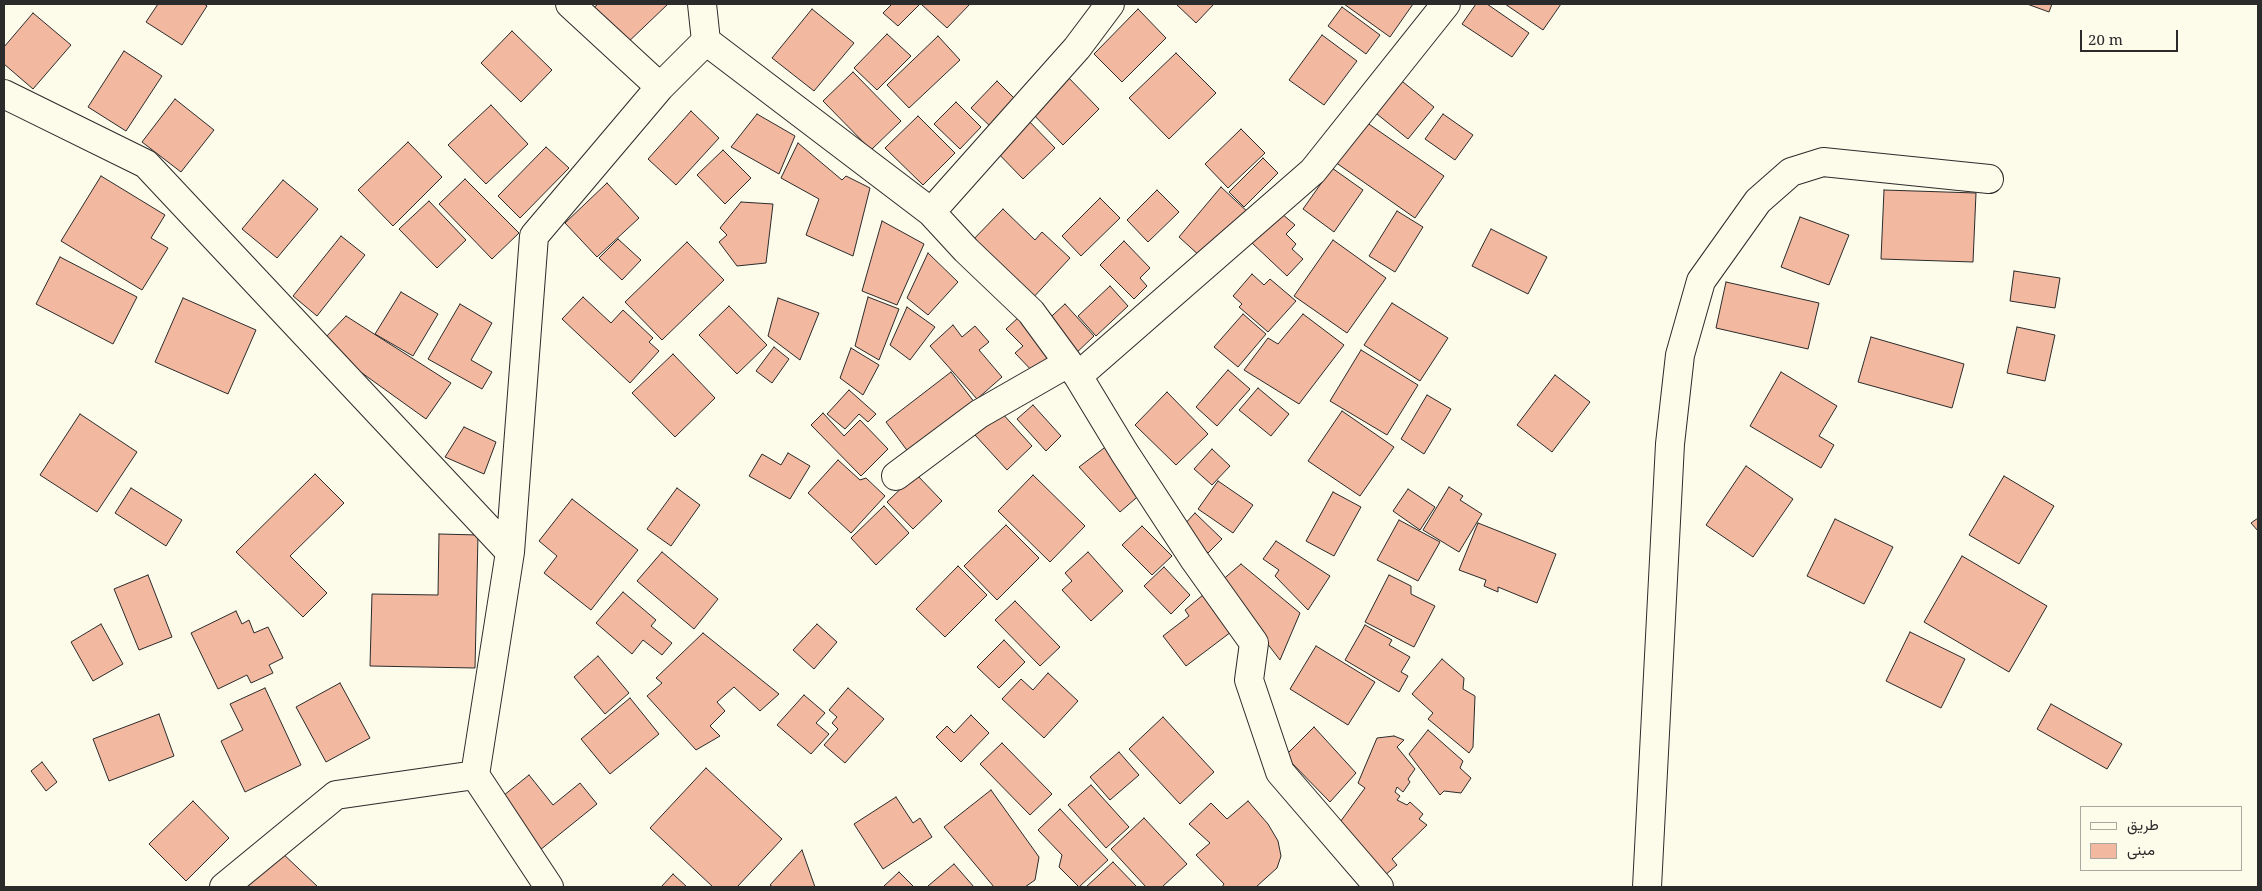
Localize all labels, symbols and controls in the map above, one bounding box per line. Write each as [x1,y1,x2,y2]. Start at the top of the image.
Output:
scale bar [2082,20,2180,52]
text: 20 m [2088,29,2123,49]
legend [2080,806,2242,871]
text: طريق [2127,814,2159,834]
text: مبنى [2127,839,2155,859]

